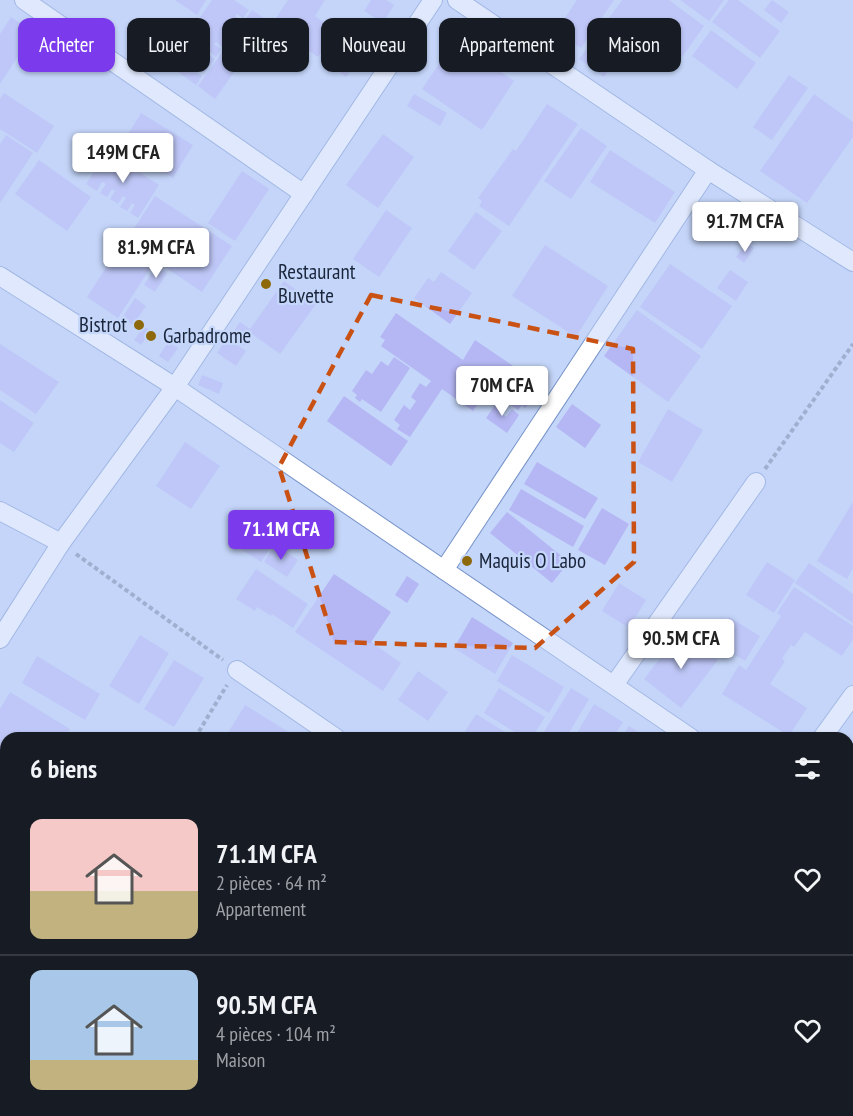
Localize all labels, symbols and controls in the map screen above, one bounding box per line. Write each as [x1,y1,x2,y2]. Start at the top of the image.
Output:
chip: Acheter [18,18,115,72]
chip: Louer [127,18,210,72]
chip: Filtres [222,18,309,72]
chip: Nouveau [321,18,427,72]
chip: Appartement [439,18,575,72]
chip: Maison [587,18,681,72]
pin: 149M CFA [61,133,185,184]
text: 149M CFA [86,139,160,165]
pin: 91.7M CFA [676,202,814,253]
text: 91.7M CFA [706,208,784,234]
pin: 81.9M CFA [87,228,225,279]
text: 81.9M CFA [117,234,195,260]
place label: Restaurant Buvette [278,258,356,309]
marker: Restaurant Buvette [259,277,273,291]
place label: Bistrot [79,311,127,338]
marker: Bistrot [132,318,146,332]
place label: Garbadrome [163,322,251,349]
marker: Garbadrome [144,329,158,343]
pin: 70M CFA [447,366,557,417]
text: 70M CFA [470,372,534,398]
pin: 71.1M CFA [212,510,350,561]
text: 71.1M CFA [242,516,320,542]
place label: Maquis O Labo [479,547,586,574]
marker: Maquis O Labo [460,554,474,568]
pin: 90.5M CFA [612,619,750,670]
text: 90.5M CFA [642,625,720,651]
text: 6 biens [30,752,97,785]
icon: filters [791,752,824,785]
text: 71.1M CFA [216,837,317,870]
icon: home [78,843,150,915]
icon: heart [791,863,824,896]
text: 2 pièces · 64 m² [216,870,327,896]
text: Appartement [216,896,306,922]
text: 90.5M CFA [216,988,317,1021]
icon: home [78,994,150,1066]
icon: heart [791,1014,824,1047]
text: 4 pièces · 104 m² [216,1021,336,1047]
text: Maison [216,1047,265,1073]

